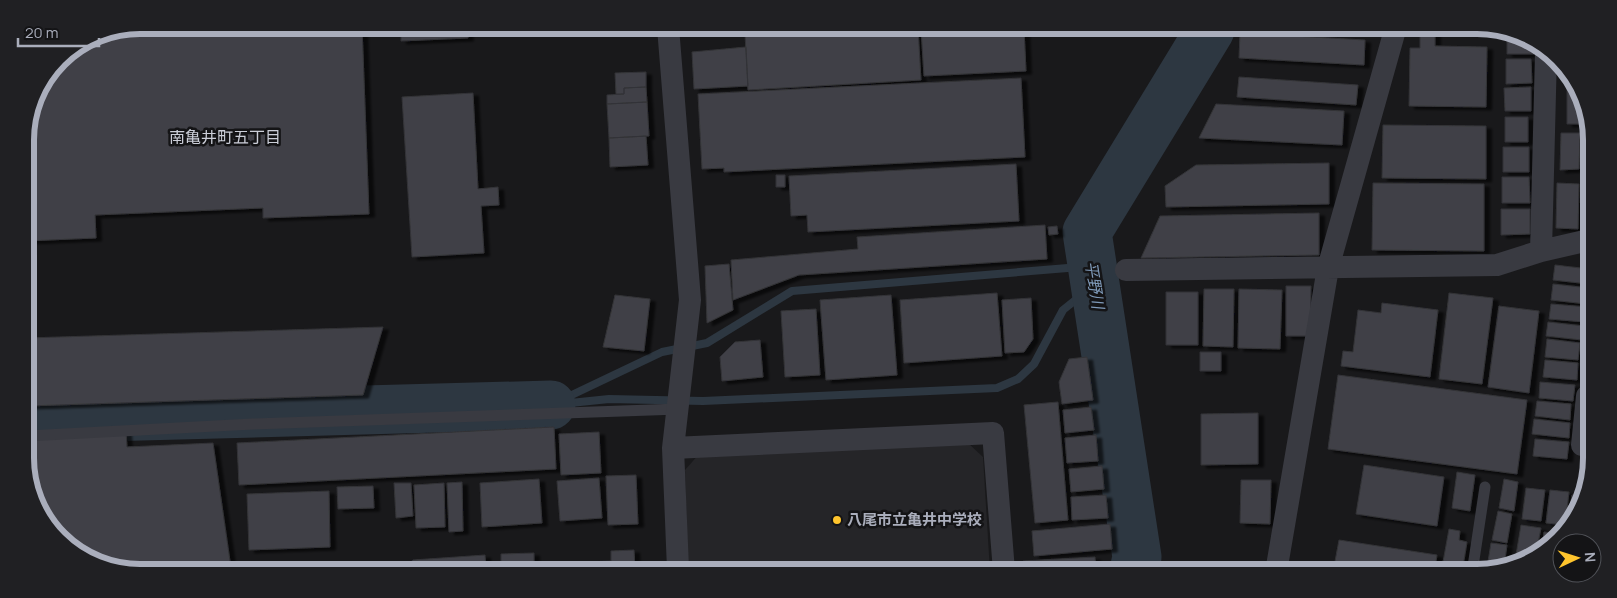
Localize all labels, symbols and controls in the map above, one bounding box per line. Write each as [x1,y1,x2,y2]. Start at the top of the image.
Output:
scale bar [18,15,99,47]
text: 20 m [25,22,58,43]
district label: 南亀井町五丁目 [169,126,281,148]
water label: 平野川 [1080,260,1110,312]
place label: 八尾市立亀井中学校 [847,509,982,530]
marker: 八尾市立亀井中学校 [831,514,843,526]
north arrow [1552,533,1602,583]
text: N [1581,551,1600,563]

